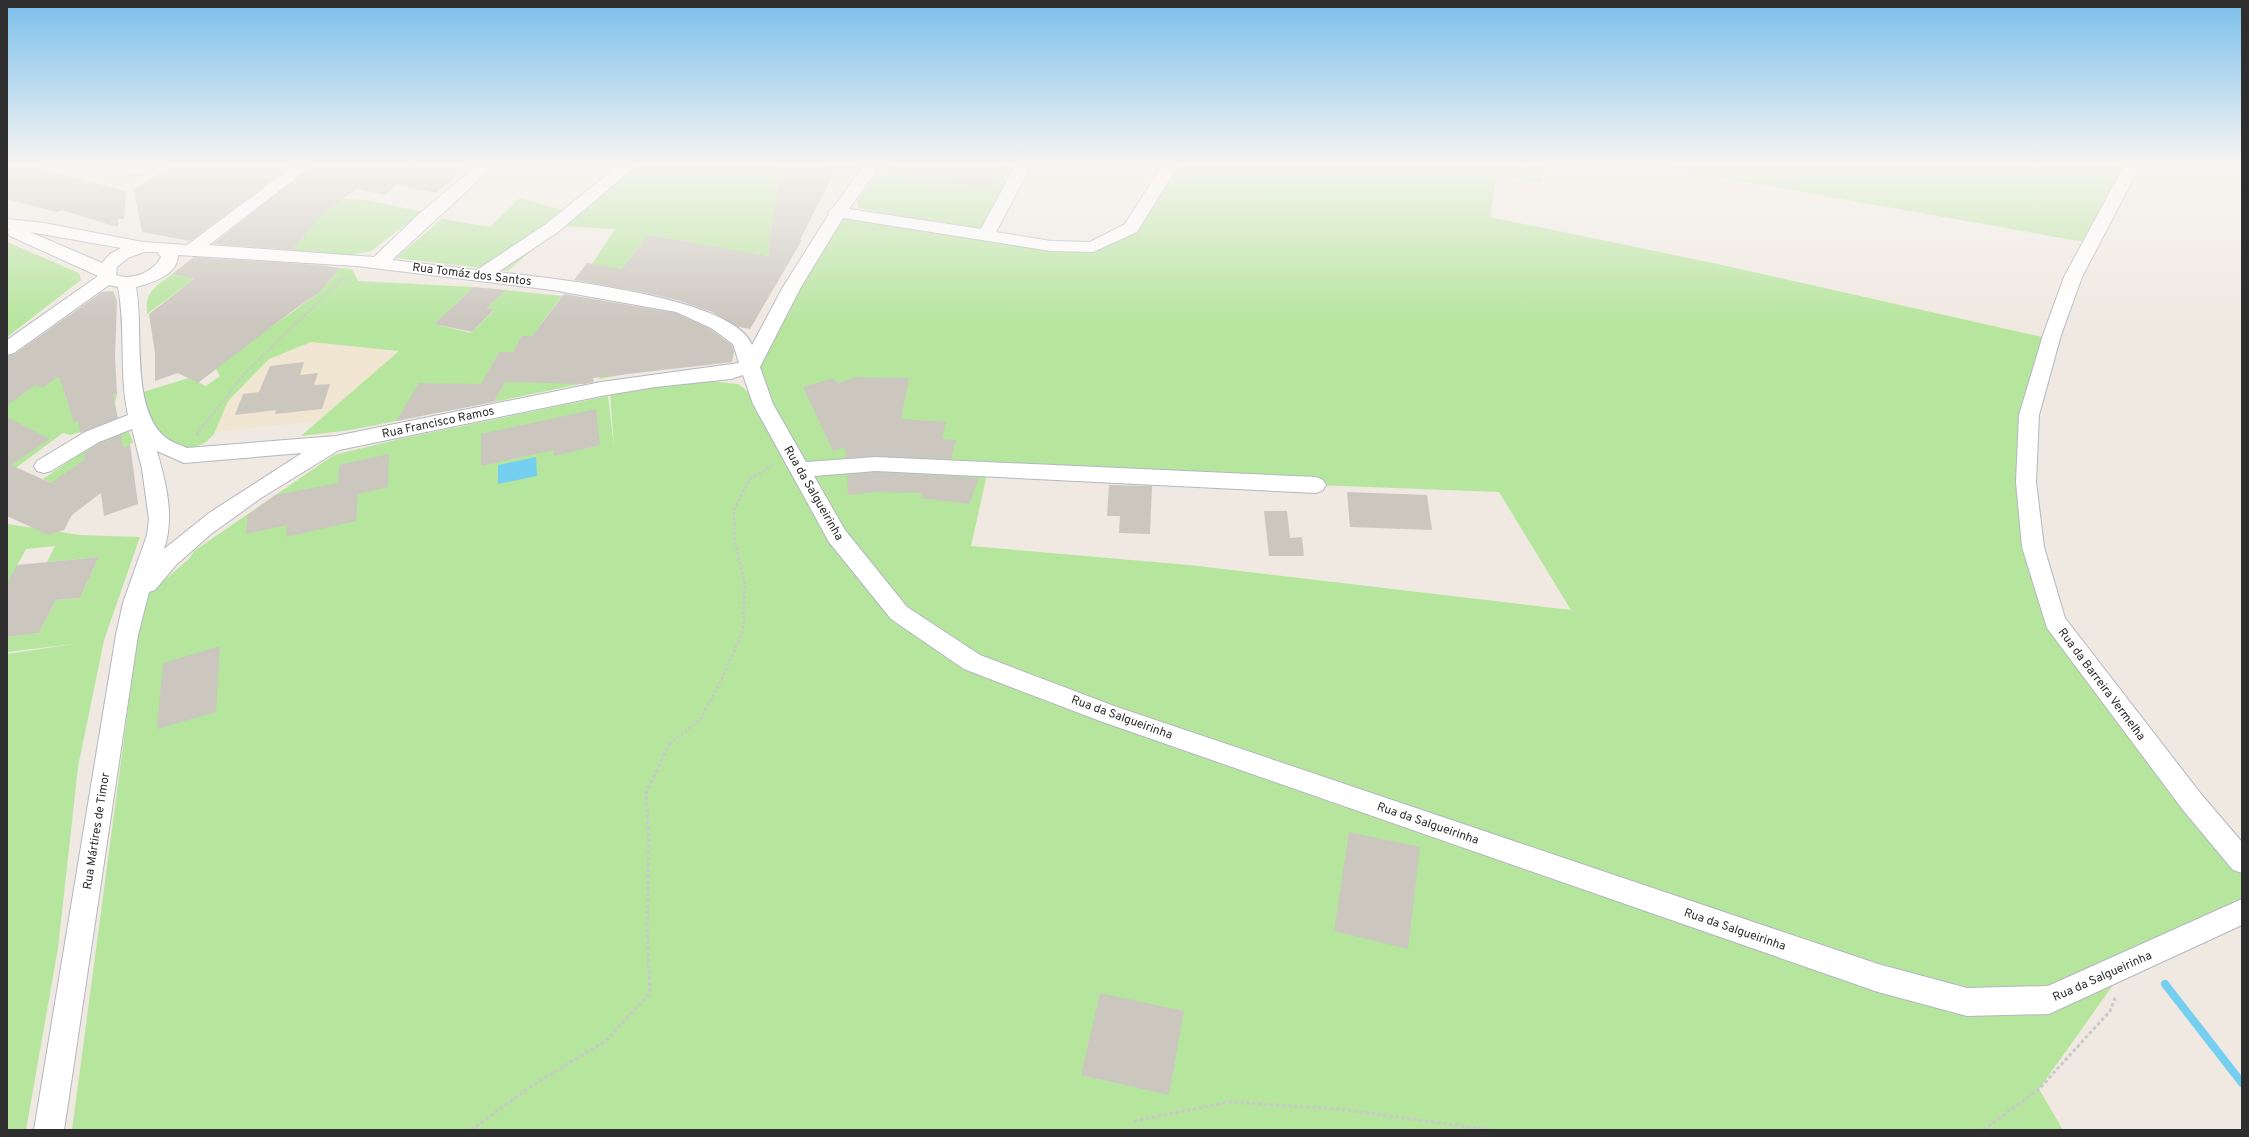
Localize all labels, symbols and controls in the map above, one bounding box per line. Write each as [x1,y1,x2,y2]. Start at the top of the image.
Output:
street label: Rua Tomáz dos Santos [411,260,532,290]
street label: Rua Francisco Ramos [381,403,496,443]
street label: Rua da Salgueirinha [780,443,847,544]
street label: Rua da Barreira Vermelha [2054,625,2149,744]
street label: Rua da Salgueirinha [1069,692,1175,744]
street label: Rua Mártires de Timor [80,771,114,891]
street label: Rua da Salgueirinha [1375,799,1481,849]
street label: Rua da Salgueirinha [1682,905,1788,955]
street label: Rua da Salgueirinha [2050,948,2154,1006]

